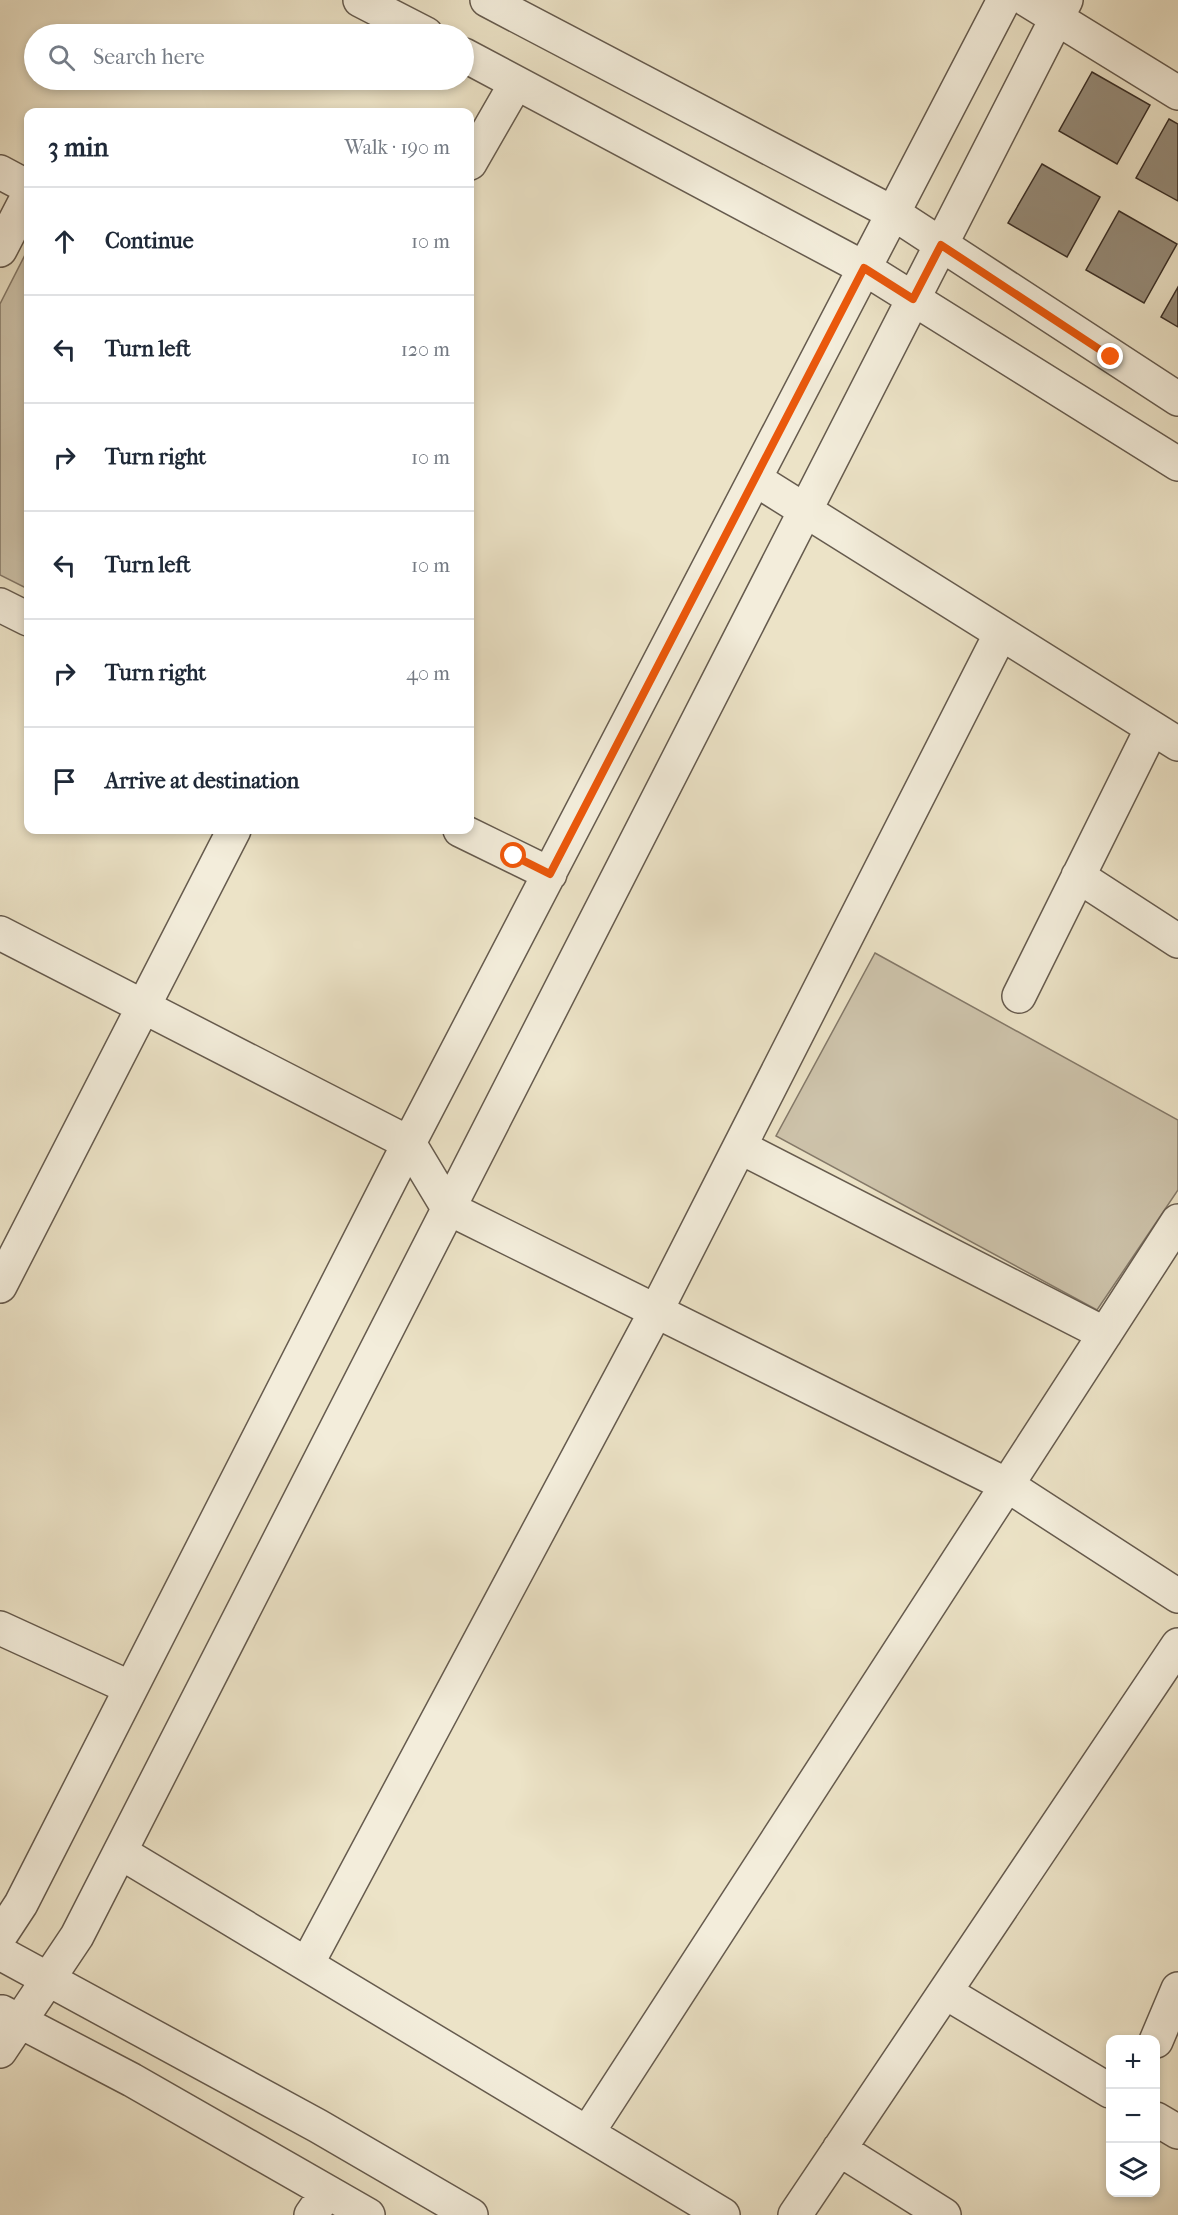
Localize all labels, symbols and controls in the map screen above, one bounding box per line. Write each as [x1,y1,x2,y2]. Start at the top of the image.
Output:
search box [24,24,474,90]
icon: search [45,41,78,74]
text: Search here [93,44,205,70]
text: 3 min [48,132,109,163]
text: Walk · 190 m [344,136,450,159]
icon: ahead [48,225,81,258]
text: Continue [105,228,194,254]
text: 10 m [411,230,450,253]
icon: left [48,333,81,366]
text: Turn left [105,336,191,362]
text: 120 m [401,338,450,361]
route end [1097,343,1123,369]
icon: right [48,441,81,474]
text: Turn right [105,444,206,470]
text: 10 m [411,446,450,469]
icon: left [48,549,81,582]
text: Turn left [105,552,191,578]
text: 10 m [411,554,450,577]
icon: right [48,657,81,690]
text: Turn right [105,660,206,686]
text: 40 m [406,662,450,685]
icon: arrive [48,765,81,798]
text: Arrive at destination [105,768,299,794]
route start [500,842,526,868]
map controls [1106,2035,1160,2197]
button: + [1106,2035,1160,2089]
button: − [1106,2089,1160,2143]
button: layers [1106,2143,1160,2197]

